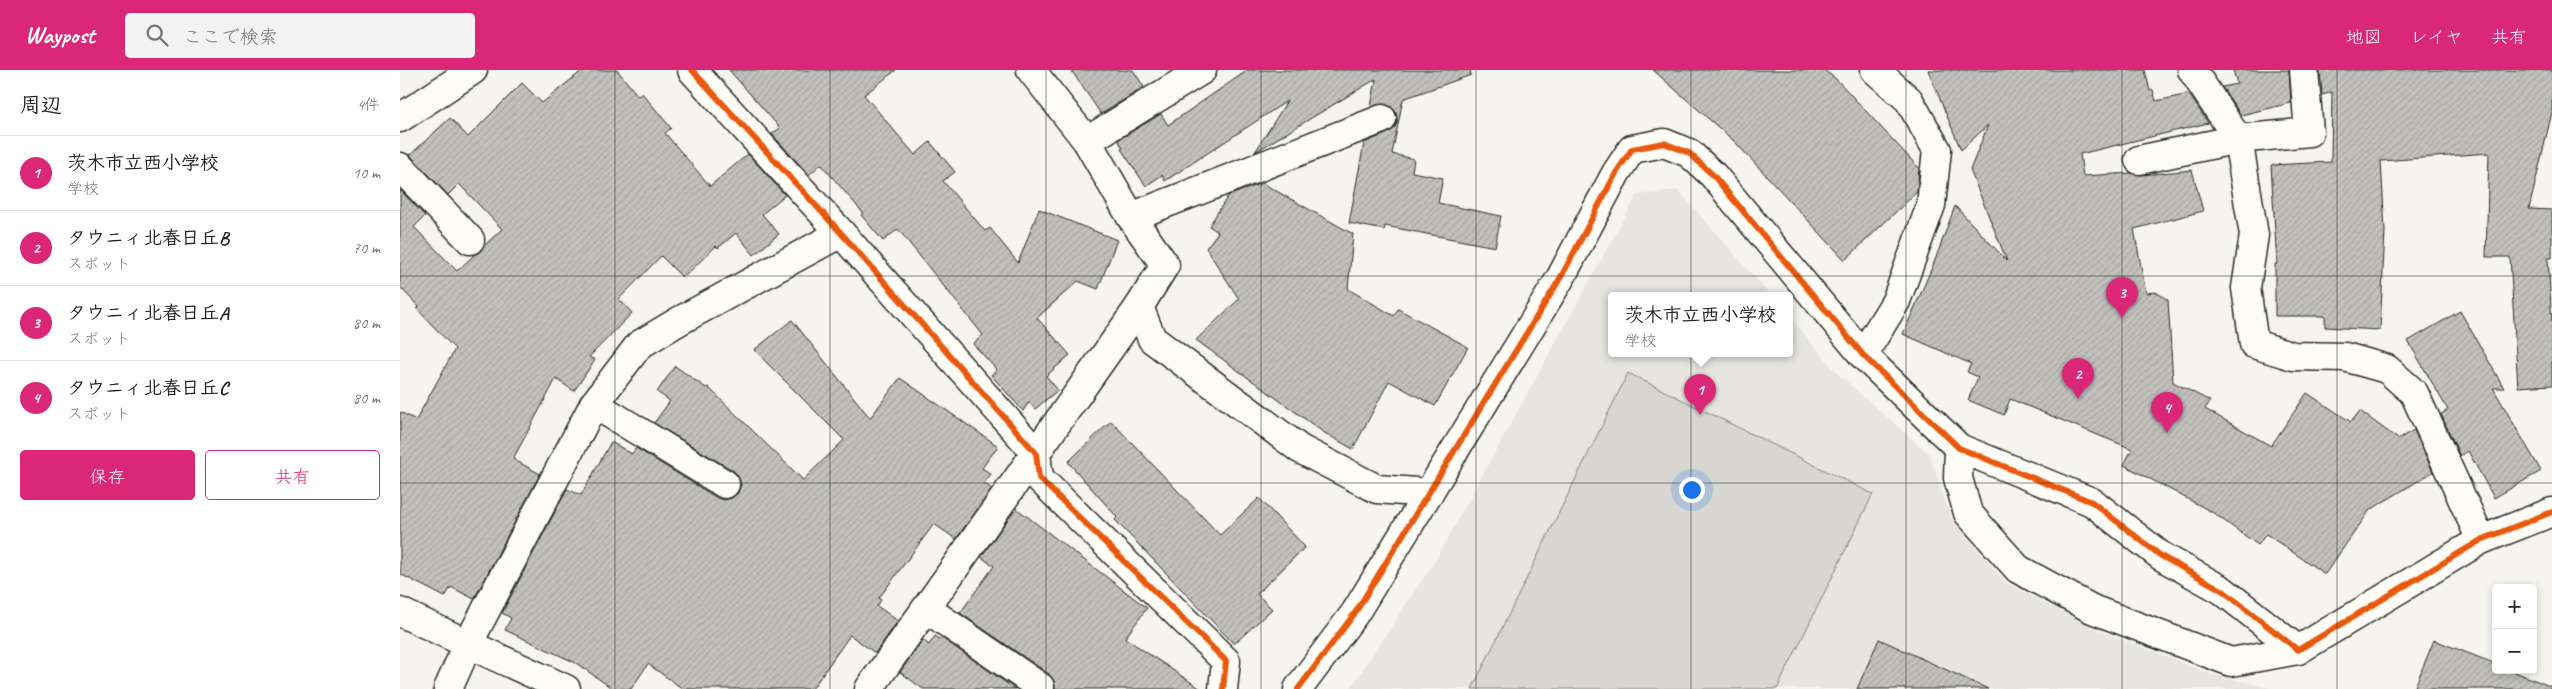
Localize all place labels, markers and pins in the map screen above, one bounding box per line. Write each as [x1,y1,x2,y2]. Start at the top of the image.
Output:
pin: 3 [2106,277,2138,318]
pin: 2 [2062,358,2094,399]
pin: 1 [1684,374,1716,415]
pin: 4 [2151,392,2183,433]

